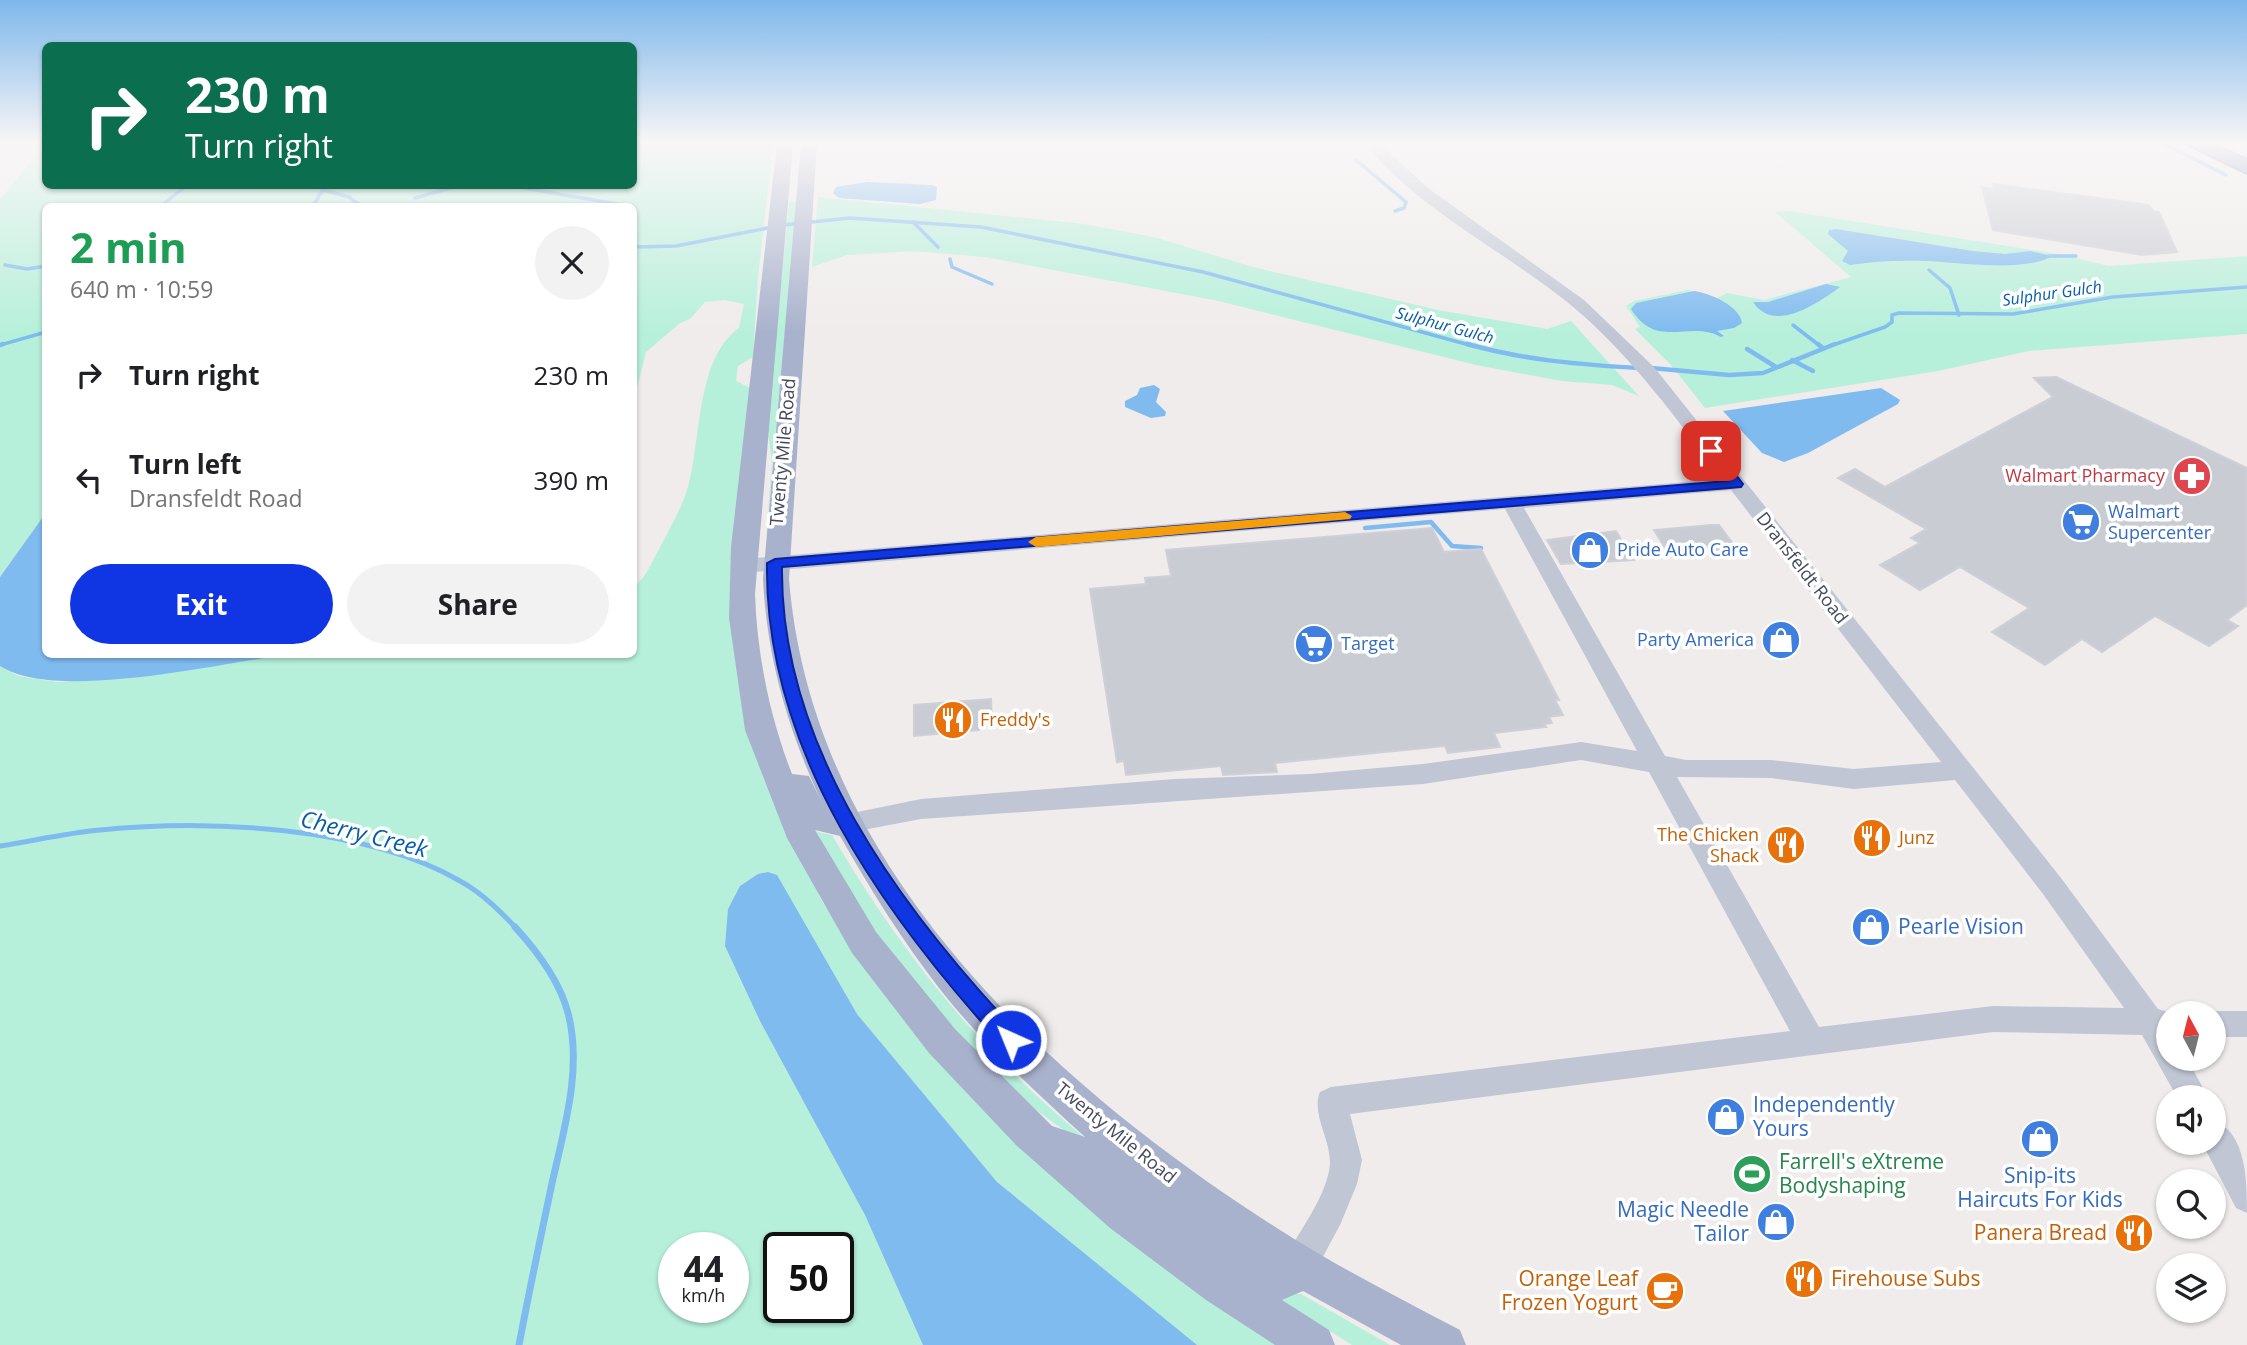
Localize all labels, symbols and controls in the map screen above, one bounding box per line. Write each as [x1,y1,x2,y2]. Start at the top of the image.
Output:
text: 230 m [185,61,330,127]
icon: right [70,70,161,161]
text: Turn right [185,124,333,167]
text: 2 min [70,218,187,275]
button: close [535,226,609,300]
text: 640 m · 10:59 [70,273,213,305]
water label: Sulphur Gulch [2001,275,2103,311]
water label: Sulphur Gulch [1394,301,1496,349]
icon: right [70,356,108,394]
text: Turn right [129,357,260,393]
text: 230 m [534,357,609,393]
street label: Twenty Mile Road [764,377,800,527]
pin [1681,421,1741,481]
icon: arrive [1692,432,1730,470]
text: Turn left [129,446,241,482]
pharmacy icon: Walmart Pharmacy [2171,455,2213,497]
icon: left [70,461,108,499]
text: 390 m [534,462,609,498]
place label: Walmart Pharmacy [2005,463,2166,487]
text: Dransfeldt Road [129,482,303,514]
place label: Walmart Supercenter [2108,499,2212,544]
supermarket icon: Walmart Supercenter [2060,501,2102,543]
street label: Dransfeldt Road [1752,506,1854,628]
shop icon: Pride Auto Care [1569,529,1611,571]
place label: Pride Auto Care [1617,537,1749,561]
button: Exit [70,564,333,644]
button: Share [347,564,609,644]
shop icon: Party America [1760,619,1802,661]
supermarket icon: Target [1293,623,1335,665]
place label: Party America [1637,627,1754,651]
place label: Target [1341,631,1395,655]
restaurant icon: Freddy's [932,699,974,741]
place label: Freddy's [980,707,1050,731]
water label: Cherry Creek [297,802,432,864]
restaurant icon: Junz [1851,817,1893,859]
place label: The Chicken Shack [1657,822,1760,867]
restaurant icon: The Chicken Shack [1765,824,1807,866]
place label: Junz [1897,825,1934,849]
shop icon: Pearle Vision [1850,906,1892,948]
place label: Pearle Vision [1898,912,2024,940]
north arrow [2156,1001,2226,1071]
map controls [2156,1001,2226,1323]
position arrow [974,1003,1048,1077]
street label: Twenty Mile Road [1052,1076,1182,1188]
button: sound [2156,1085,2226,1155]
place label: Independently Yours [1753,1090,1895,1142]
shop icon: Independently Yours [1705,1096,1747,1138]
shop icon: Snip-its Haircuts For Kids [2019,1118,2061,1160]
place label: Farrell's eXtreme Bodyshaping [1779,1147,1944,1199]
sports icon: Farrell's eXtreme Bodyshaping [1731,1153,1773,1195]
place label: Snip-its Haircuts For Kids [1957,1161,2123,1213]
button: search [2156,1169,2226,1239]
place label: Magic Needle Tailor [1617,1195,1749,1247]
shop icon: Magic Needle Tailor [1755,1201,1797,1243]
restaurant icon: Panera Bread [2113,1212,2155,1254]
place label: Panera Bread [1974,1218,2107,1246]
speed limit sign: 50 [763,1232,854,1323]
text: 44 [683,1245,724,1292]
button: layers [2156,1253,2226,1323]
restaurant icon: Firehouse Subs [1783,1258,1825,1300]
place label: Orange Leaf Frozen Yogurt [1501,1264,1640,1316]
place label: Firehouse Subs [1831,1264,1980,1292]
cafe icon: Orange Leaf Frozen Yogurt [1644,1270,1686,1312]
text: km/h [682,1283,725,1307]

